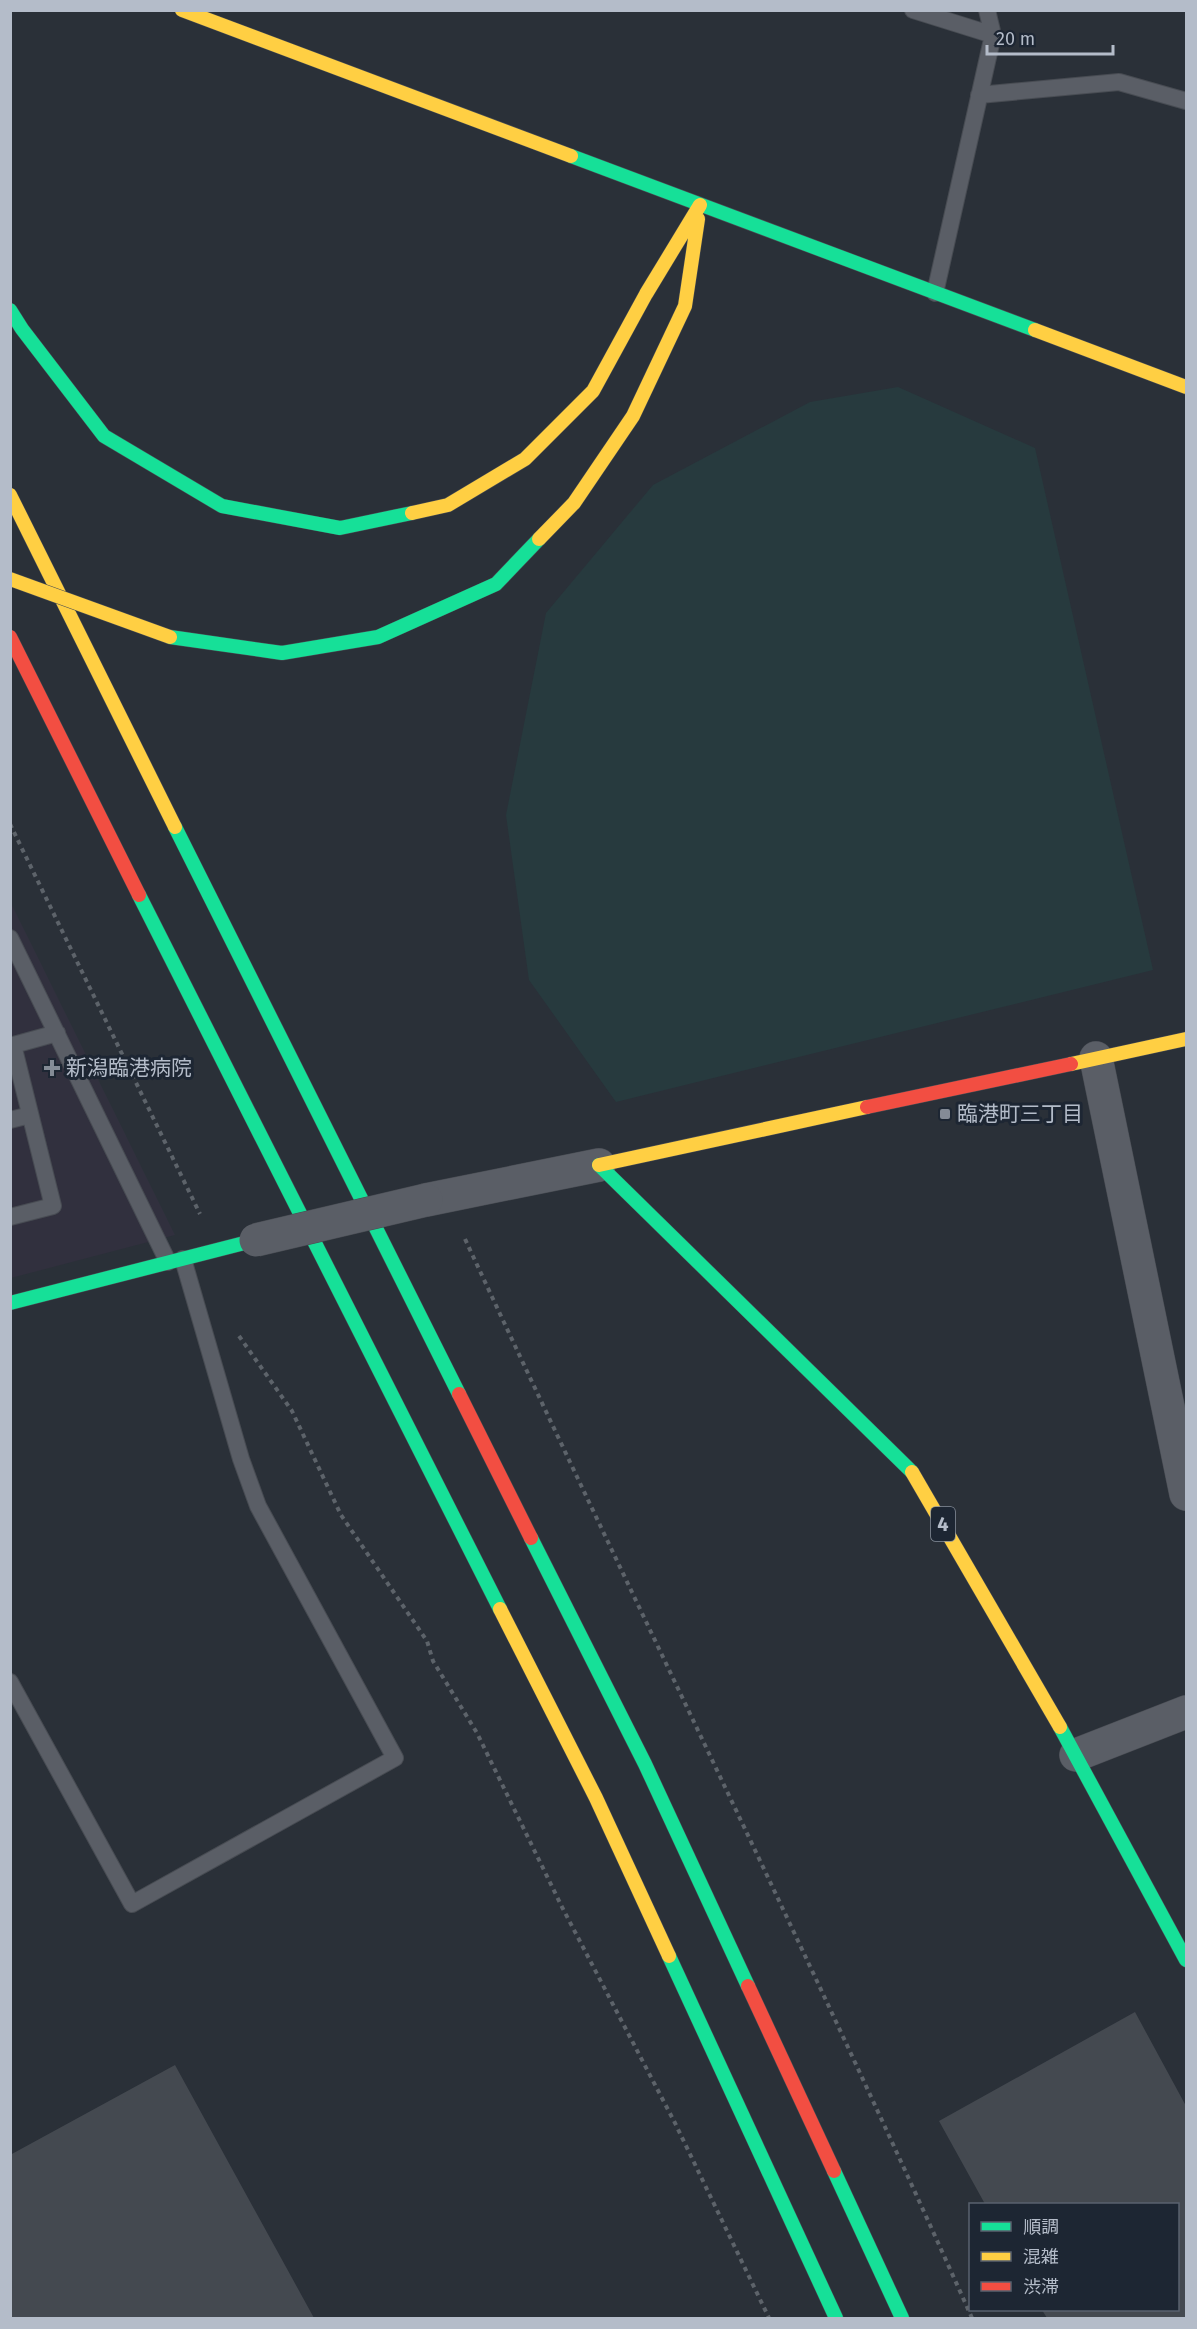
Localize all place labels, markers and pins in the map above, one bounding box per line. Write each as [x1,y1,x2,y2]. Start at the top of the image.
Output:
place label: 新潟臨港病院 [66,1055,192,1081]
marker: 新潟臨港病院 [43,1059,61,1077]
place label: 臨港町三丁目 [957,1101,1083,1127]
marker: 臨港町三丁目 [938,1107,952,1121]

